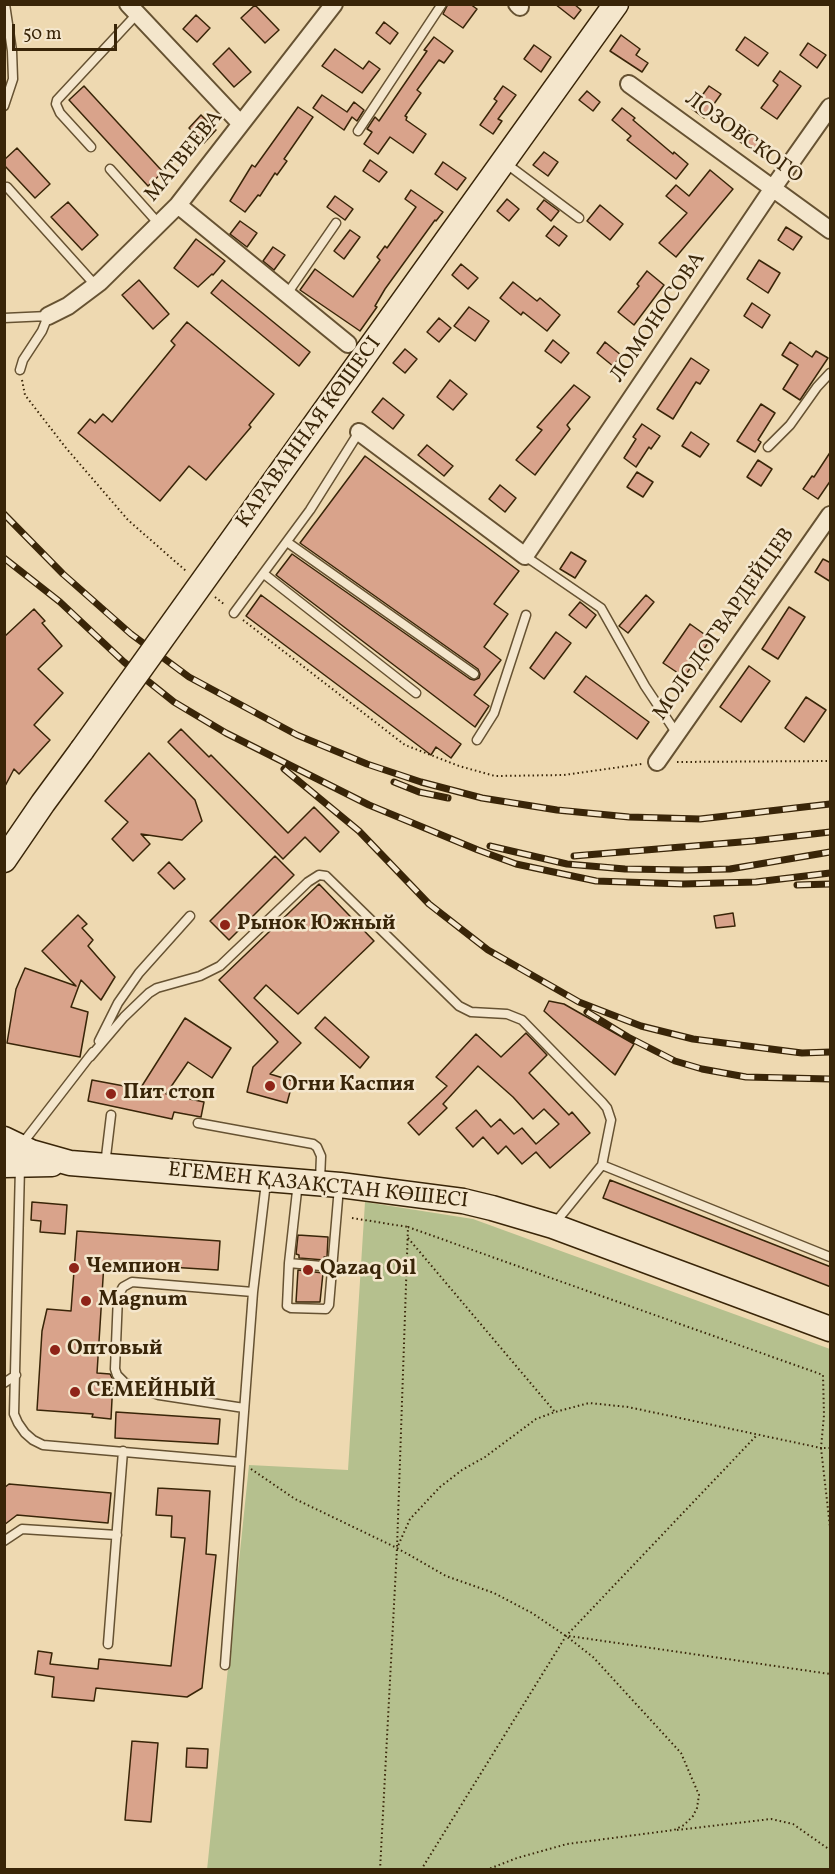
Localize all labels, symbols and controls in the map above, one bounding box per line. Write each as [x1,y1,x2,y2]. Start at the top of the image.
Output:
scale bar [15,12,120,50]
text: 50 m [23,22,62,47]
street label: ЛОЗОВСКОГО [679,88,807,190]
street label: МАТВЕЕВА [141,106,229,208]
street label: ЛОМОНОСОВА [606,248,712,388]
street label: КАРАВАННАЯ КӨШЕСІ [232,332,388,534]
street label: МОЛОДОГВАРДЕЙЦЕВ [649,524,801,726]
place label: Рынок Южный [237,912,396,938]
marker: Рынок Южный [218,918,232,932]
place label: Огни Каспия [282,1073,415,1099]
marker: Огни Каспия [263,1079,277,1093]
place label: Пит стоп [123,1081,215,1107]
marker: Пит стоп [104,1087,118,1101]
street label: ЕГЕМЕН ҚАЗАҚСТАН КӨШЕСІ [167,1159,469,1215]
place label: Чемпион [86,1255,180,1281]
place label: Qazaq Oil [320,1257,416,1283]
marker: Чемпион [67,1261,81,1275]
marker: Qazaq Oil [301,1263,315,1277]
place label: Magnum [98,1288,188,1314]
marker: Magnum [79,1294,93,1308]
place label: Оптовый [67,1337,163,1363]
marker: Оптовый [48,1343,62,1357]
place label: СЕМЕЙНЫЙ [87,1379,216,1405]
marker: СЕМЕЙНЫЙ [68,1385,82,1399]

